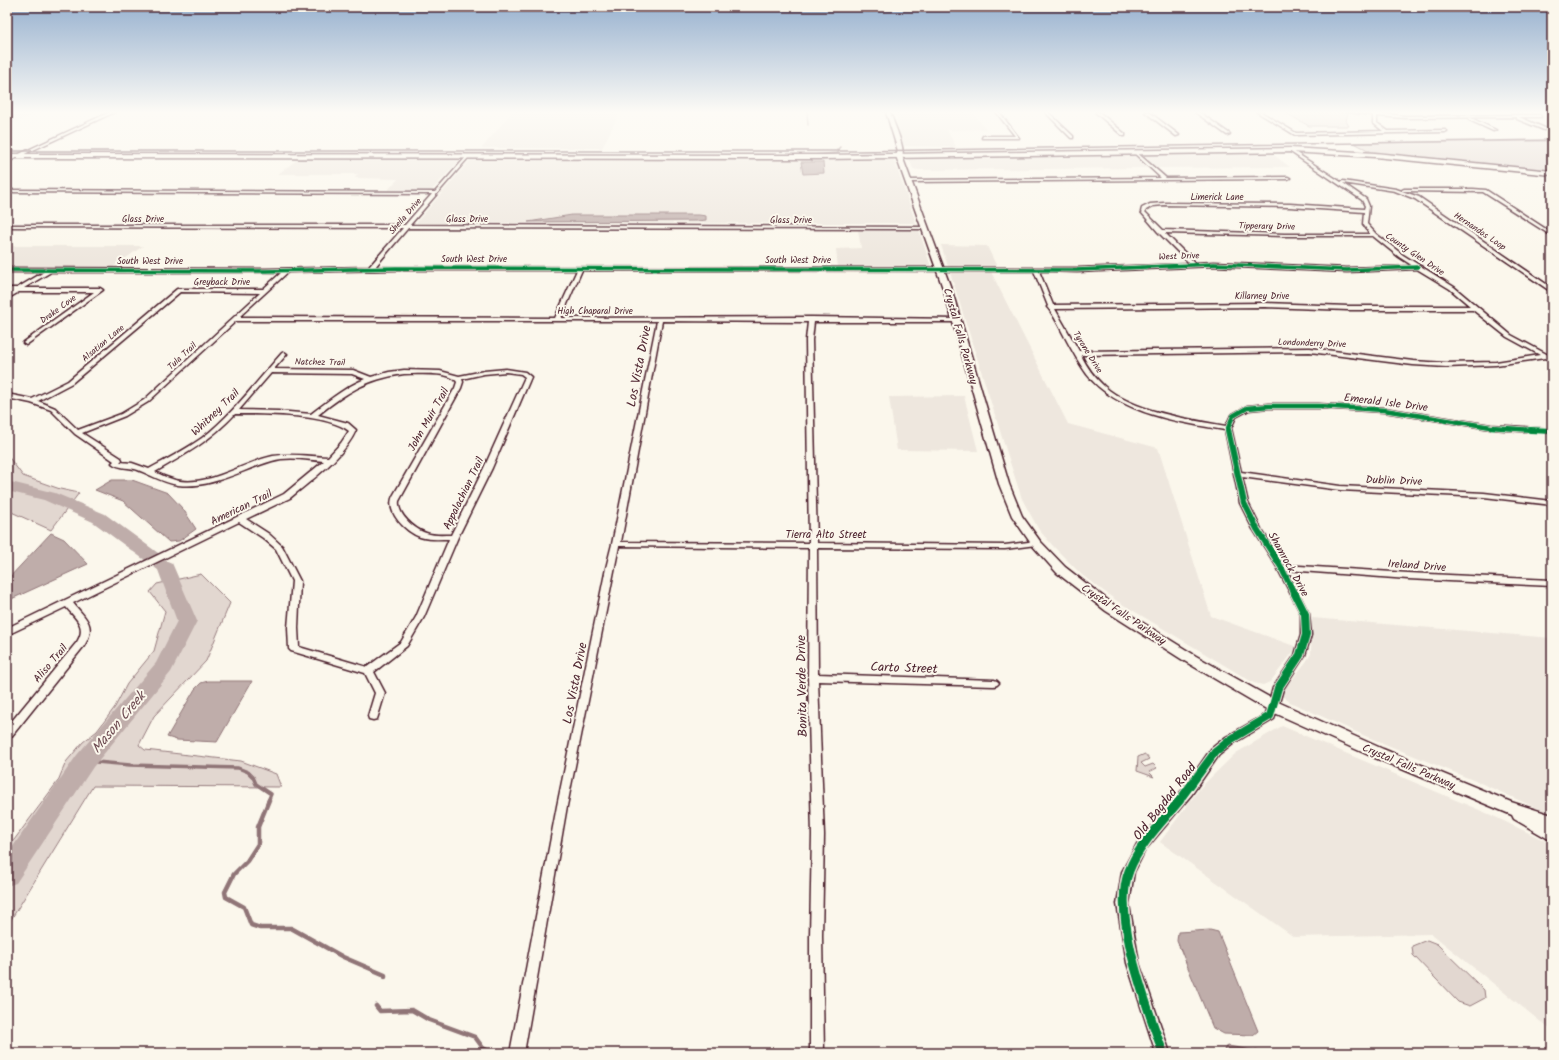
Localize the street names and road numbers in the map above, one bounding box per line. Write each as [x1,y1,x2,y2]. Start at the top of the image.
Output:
street label: Limerick Lane [1190,190,1244,205]
street label: Sheila Drive [385,195,426,238]
street label: Hernandos Loop [1451,208,1509,255]
street label: Glass Drive [122,212,164,227]
street label: Glass Drive [446,212,488,227]
street label: Glass Drive [770,213,812,228]
street label: Tipperary Drive [1239,219,1295,234]
street label: County Glen Drive [1382,229,1447,280]
street label: West Drive [1158,248,1200,265]
street label: South West Drive [441,252,507,267]
street label: South West Drive [765,253,831,268]
street label: South West Drive [117,254,183,269]
street label: Greyback Drive [194,275,250,290]
street label: Crystal Falls Parkway [938,286,983,387]
street label: Killarney Drive [1235,289,1289,304]
street label: Drake Cove [37,291,80,328]
street label: High Chaparal Drive [557,304,633,319]
street label: Alsatian Lane [79,321,128,366]
street label: Los Vista Drive [621,324,658,409]
street label: Tyrone Drive [1069,328,1106,376]
street label: Londonderry Drive [1278,335,1346,352]
street label: Tula Trail [164,338,201,374]
street label: Natchez Trail [295,355,346,370]
street label: John Muir Trail [403,384,455,455]
street label: Whitney Trail [187,385,244,441]
street label: Emerald Isle Drive [1343,389,1429,417]
street label: Appalachian Trail [438,454,489,533]
street label: Dublin Drive [1365,471,1423,491]
street label: American Trail [207,485,276,531]
street label: Tierra Alto Street [785,526,867,544]
street label: Shamrock Drive [1263,529,1313,600]
street label: Ireland Drive [1387,555,1447,577]
street label: Crystal Falls Parkway [1077,580,1170,651]
street label: Bonita Verde Drive [791,635,814,737]
street label: Aliso Trail [29,640,73,687]
street label: Los Vista Drive [557,641,594,726]
street label: Carto Street [870,657,939,680]
street label: Crystal Falls Parkway [1359,739,1459,795]
street label: Old Bagdad Road [1128,758,1203,845]

